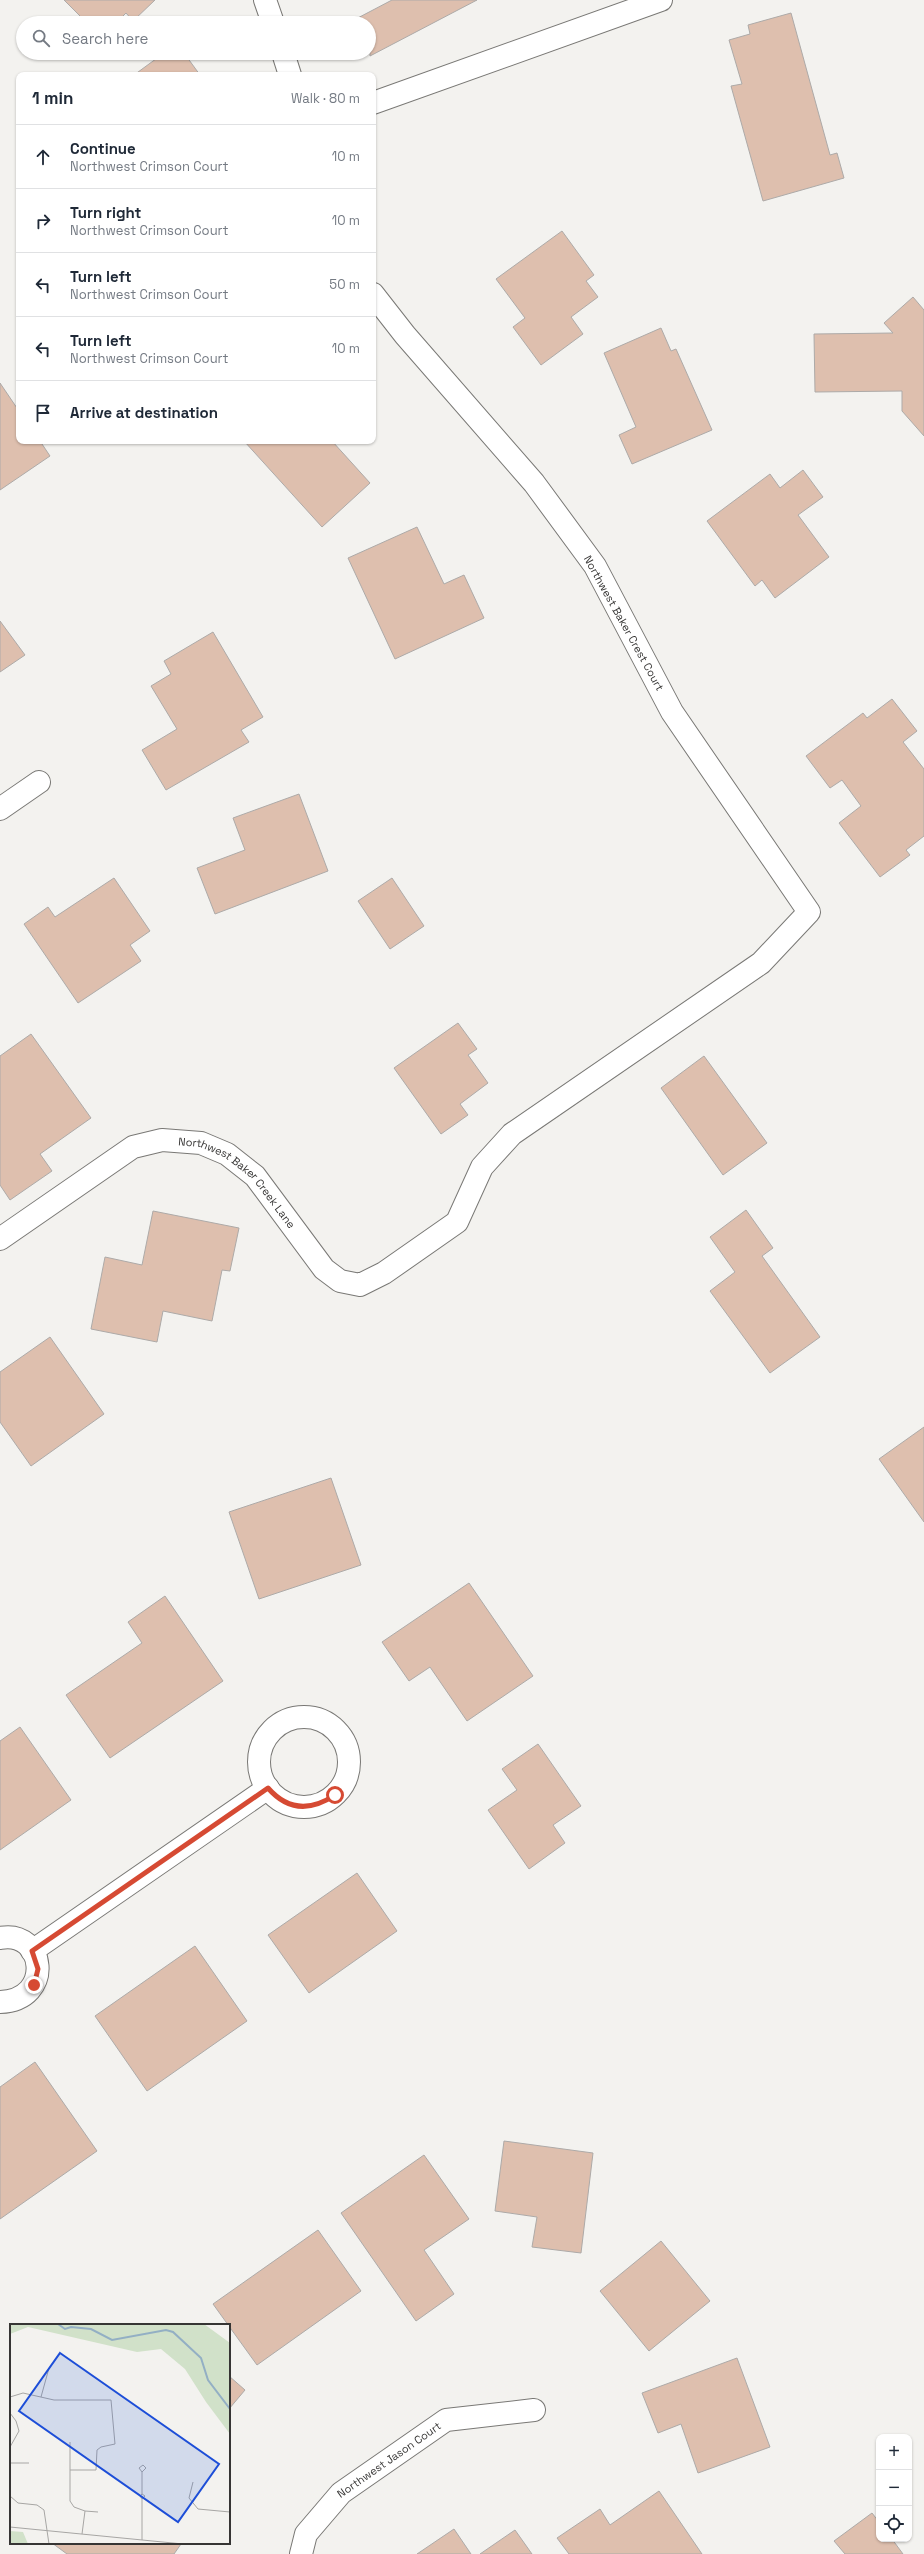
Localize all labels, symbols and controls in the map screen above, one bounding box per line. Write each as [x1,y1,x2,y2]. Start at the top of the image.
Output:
search box [16,16,376,60]
icon: search [30,27,52,49]
text: Search here [62,29,148,48]
text: 1 min [32,87,74,109]
text: Walk · 80 m [291,90,360,107]
text: Continue [70,139,136,158]
icon: ahead [32,146,54,168]
text: 10 m [332,148,360,165]
text: Northwest Crimson Court [70,158,228,175]
text: Turn right [70,203,141,222]
icon: right [32,210,54,232]
text: 10 m [332,212,360,229]
text: Northwest Crimson Court [70,222,228,239]
text: Turn left [70,267,132,286]
icon: left [32,274,54,296]
text: 50 m [329,276,360,293]
text: Northwest Crimson Court [70,286,228,303]
text: Turn left [70,331,132,350]
icon: left [32,338,54,360]
text: 10 m [332,340,360,357]
text: Northwest Crimson Court [70,350,228,367]
icon: arrive [32,402,54,424]
text: Arrive at destination [70,403,218,422]
street label: Northwest Baker Crest Court [581,553,667,693]
street label: Northwest Baker Creek Lane [178,1134,298,1231]
route start [326,1786,344,1804]
route end [25,1976,43,1994]
inset map [10,2324,230,2544]
street label: Northwest Jason Court [334,2419,444,2501]
map controls [876,2434,912,2542]
button: + [876,2434,912,2470]
button: − [876,2470,912,2506]
button: locate [876,2506,912,2542]

